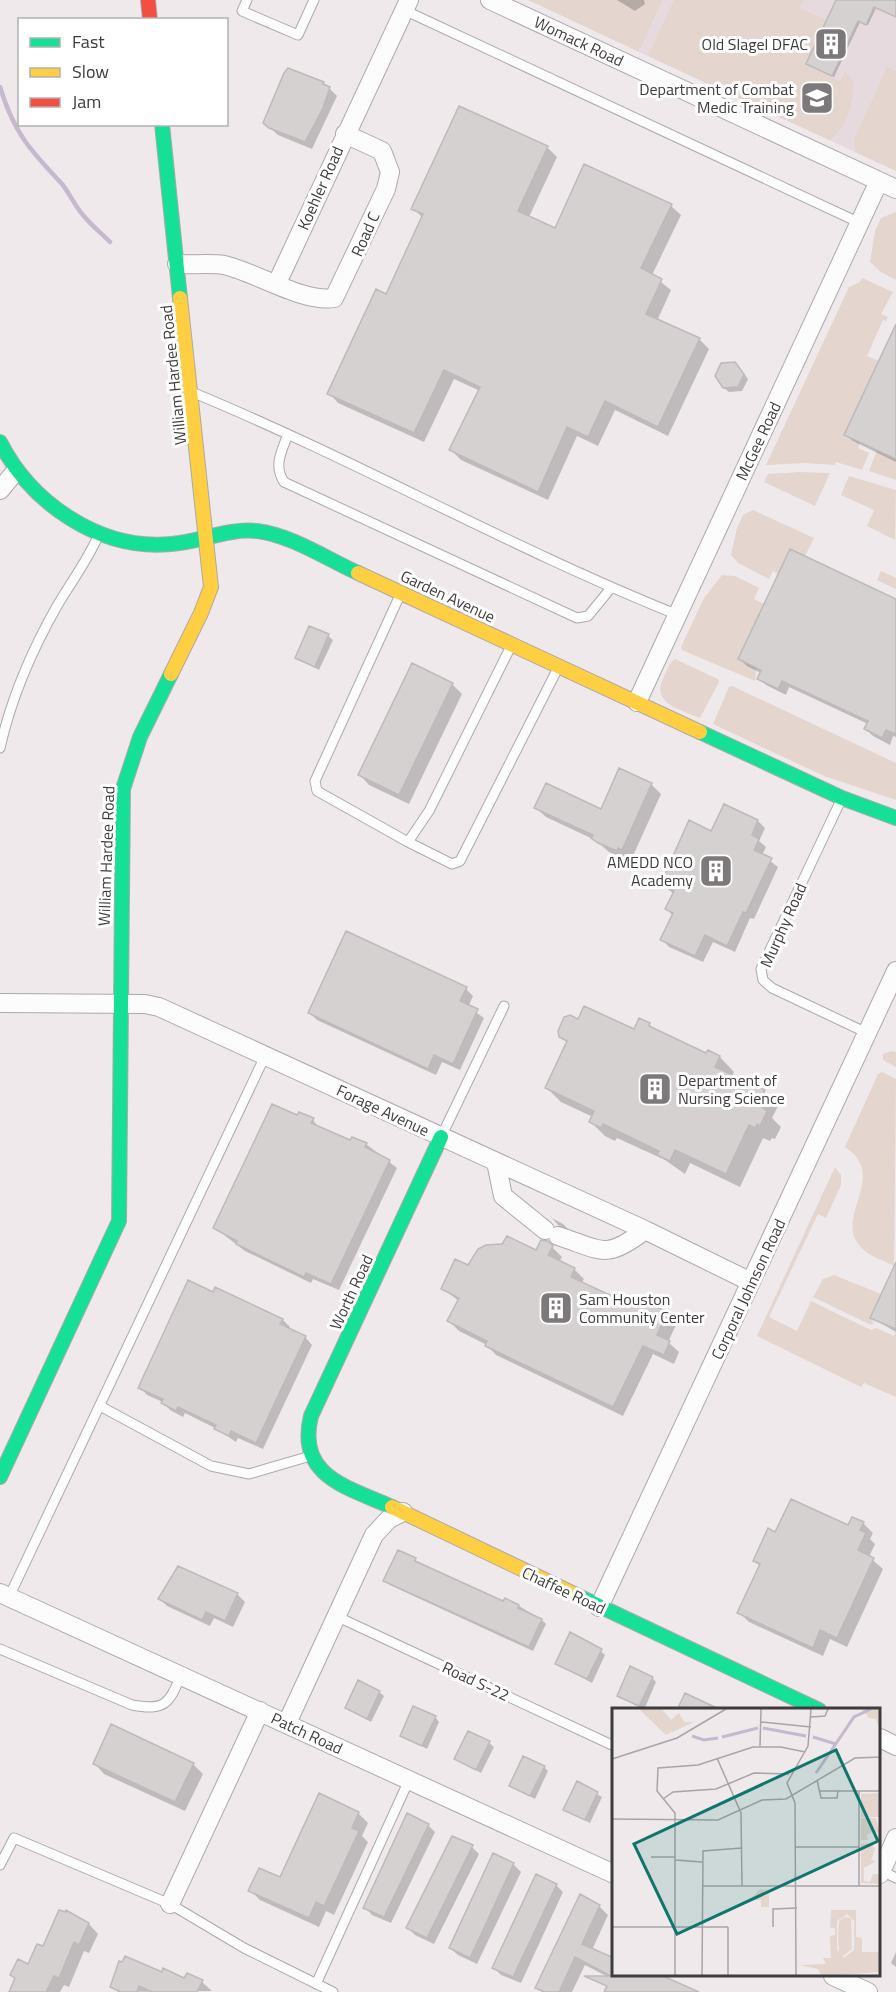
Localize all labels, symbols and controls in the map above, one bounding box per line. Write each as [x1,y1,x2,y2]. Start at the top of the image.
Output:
street label: Womack Road [530,10,628,72]
legend [18,18,228,126]
building icon: Old Slagel DFAC [813,26,849,62]
text: Fast [72,28,105,55]
place label: Old Slagel DFAC [702,32,808,56]
text: Slow [72,58,109,85]
place label: Department of Combat Medic Training [639,77,794,119]
school or university icon: Department of Combat Medic Training [799,80,835,116]
text: Jam [72,88,101,115]
street label: Koehler Road [291,142,349,234]
street label: Road C [345,207,386,260]
street label: William Hardee Road [154,304,192,446]
street label: McGee Road [729,398,787,484]
street label: Garden Avenue [397,564,499,628]
street label: William Hardee Road [92,785,120,927]
place label: AMEDD NCO Academy [607,850,693,892]
building icon: AMEDD NCO Academy [698,853,734,889]
street label: Murphy Road [754,879,812,971]
place label: Department of Nursing Science [678,1068,785,1110]
building icon: Department of Nursing Science [637,1071,673,1107]
street label: Forage Avenue [333,1078,433,1142]
street label: Corporal Johnson Road [705,1215,791,1363]
street label: Worth Road [323,1251,379,1333]
place label: Sam Houston Community Center [579,1287,705,1329]
building icon: Sam Houston Community Center [538,1290,574,1326]
street label: Chaffee Road [518,1560,610,1620]
street label: Road S-22 [438,1655,514,1707]
street label: Patch Road [267,1706,347,1760]
inset map [612,1708,881,1977]

